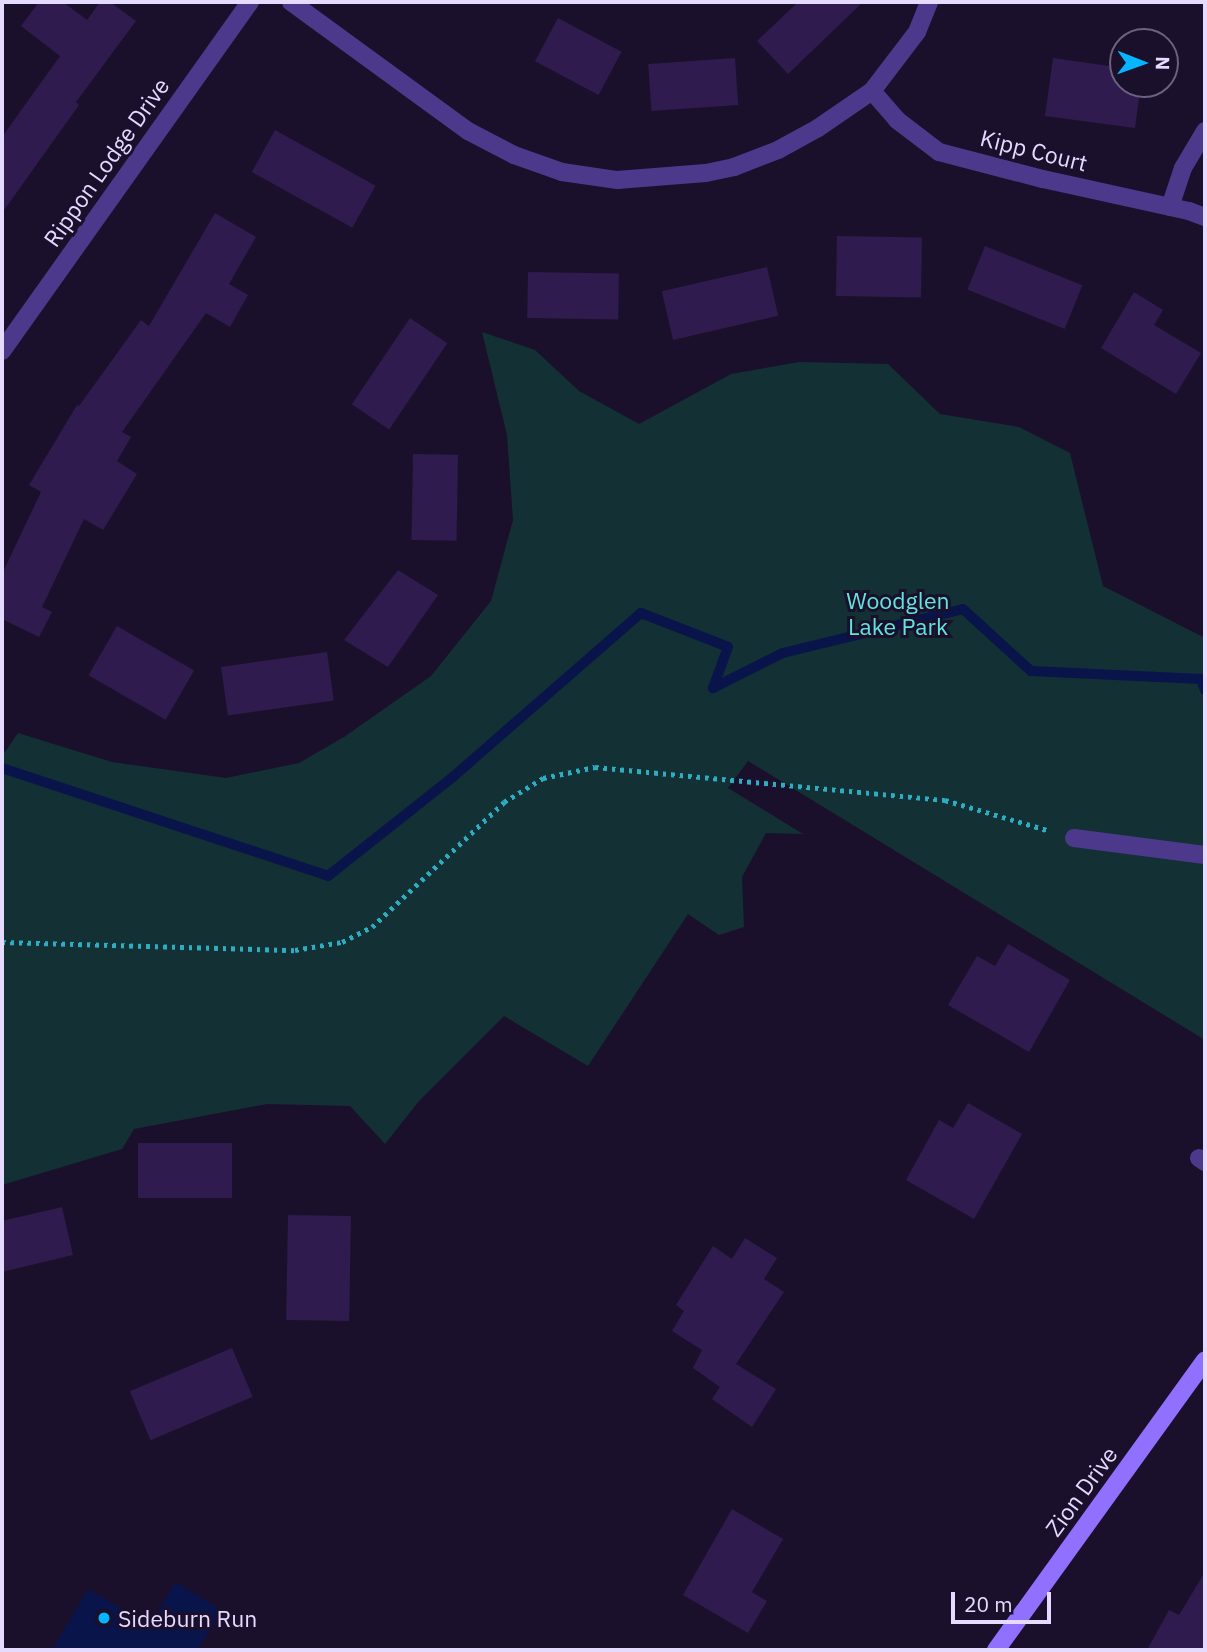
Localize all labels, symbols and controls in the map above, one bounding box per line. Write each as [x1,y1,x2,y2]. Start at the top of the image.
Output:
north arrow [1109,28,1179,98]
text: N [1151,56,1175,70]
street label: Rippon Lodge Drive [37,72,175,252]
street label: Kipp Court [978,123,1090,177]
park label: Woodglen Lake Park [846,586,950,640]
street label: Zion Drive [1039,1441,1123,1541]
scale bar [955,1578,1055,1622]
text: 20 m [964,1590,1013,1618]
place label: Sideburn Run [118,1604,257,1632]
marker: Sideburn Run [96,1610,112,1626]

